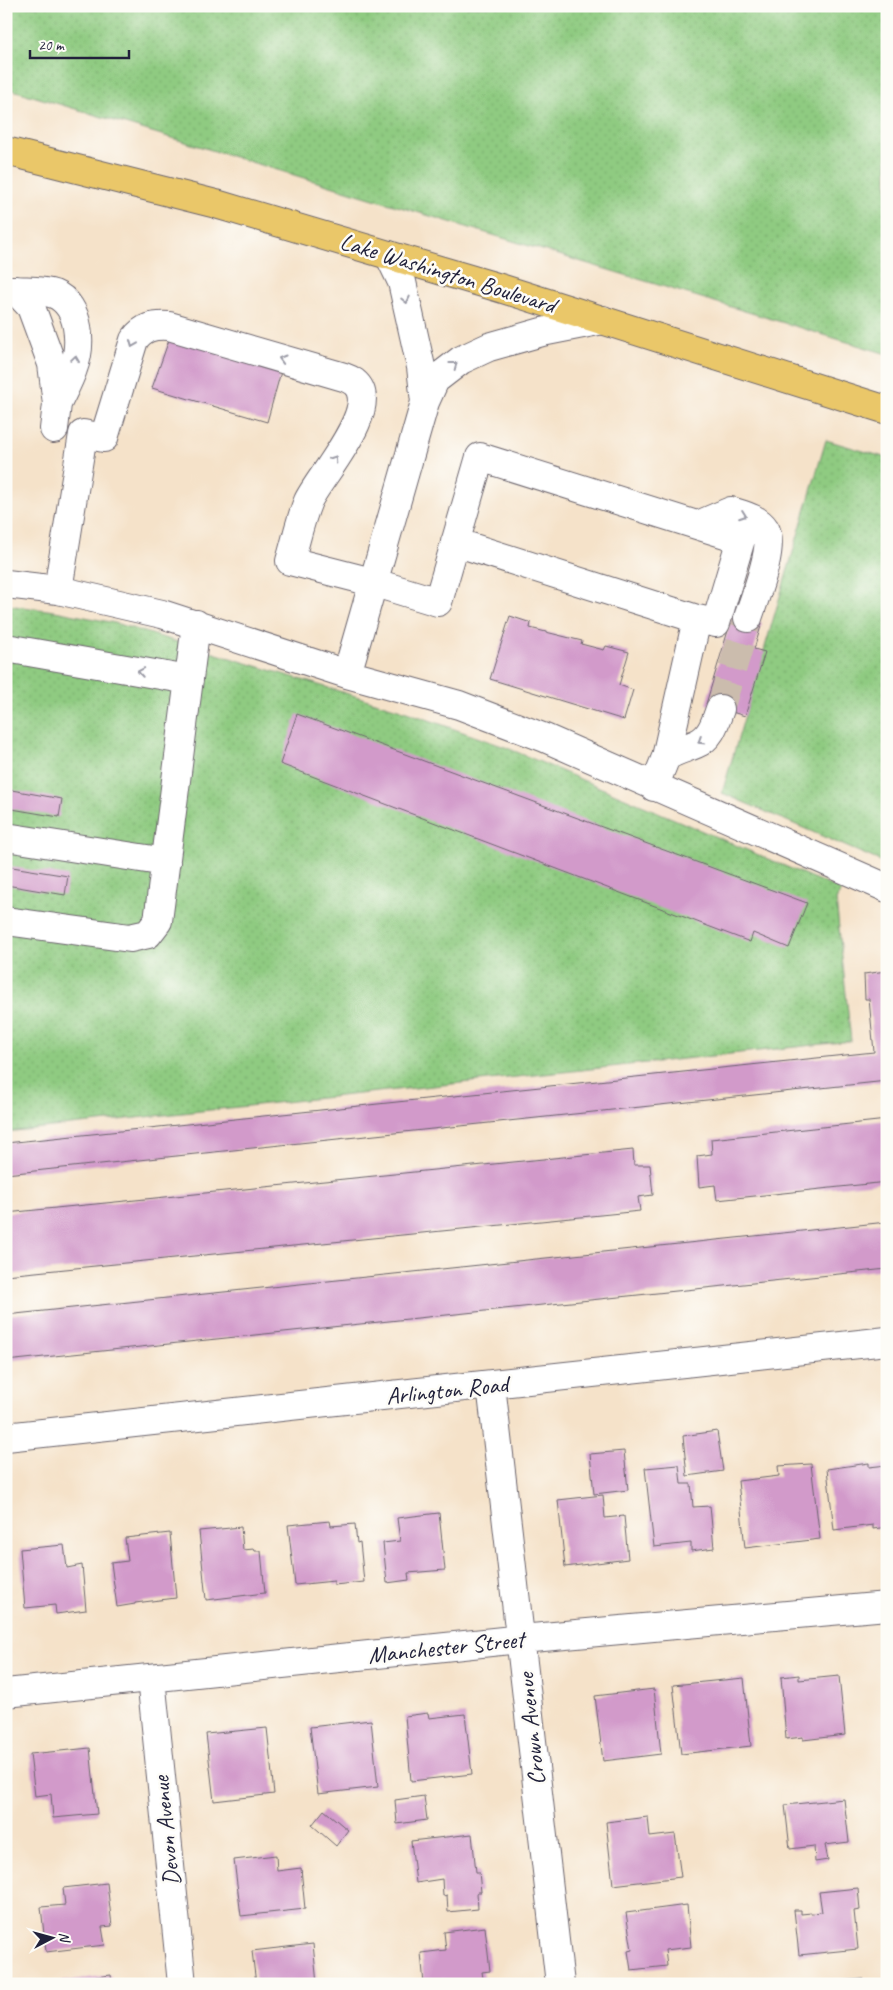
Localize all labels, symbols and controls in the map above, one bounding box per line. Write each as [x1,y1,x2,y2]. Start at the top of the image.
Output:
scale bar [30,28,129,60]
text: 20 m [38,36,65,55]
street label: Lake Washington Boulevard [337,226,563,321]
one-way arrow [400,296,411,305]
one-way arrow [129,339,140,348]
one-way arrow [278,354,286,364]
one-way arrow [69,355,80,363]
one-way arrow [448,362,458,371]
one-way arrow [328,456,338,465]
one-way arrow [738,509,747,519]
one-way arrow [136,667,145,677]
one-way arrow [697,734,706,744]
street label: Arlington Road [385,1368,513,1411]
street label: Manchester Street [367,1624,528,1670]
street label: Crown Avenue [510,1669,552,1787]
street label: Devon Avenue [145,1773,187,1887]
north arrow [28,1912,78,1962]
text: N [56,1931,74,1944]

